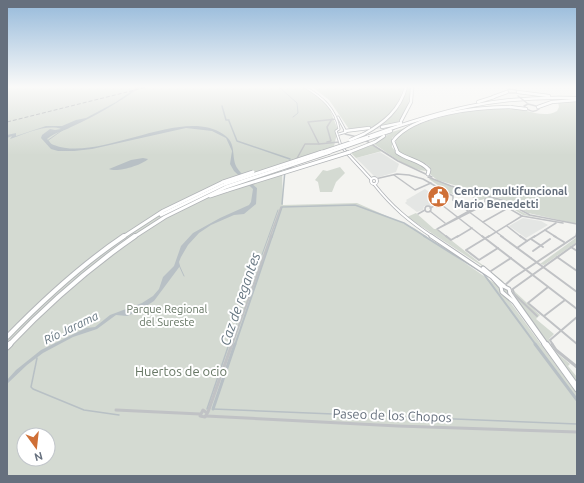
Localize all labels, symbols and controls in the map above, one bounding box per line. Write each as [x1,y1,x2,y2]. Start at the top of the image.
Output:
public building icon: Centro multifuncional Mario Benedetti [426,184,452,210]
place label: Centro multifuncional Mario Benedetti [454,185,568,210]
water label: Caz de regantes [217,250,263,348]
park label: Parque Regional del Sureste [127,303,207,328]
water label: Río Jarama [41,309,101,346]
park label: Huertos de ocio [135,364,227,378]
street label: Paseo de los Chopos [332,406,452,424]
north arrow [16,427,56,467]
text: N [33,450,44,464]

